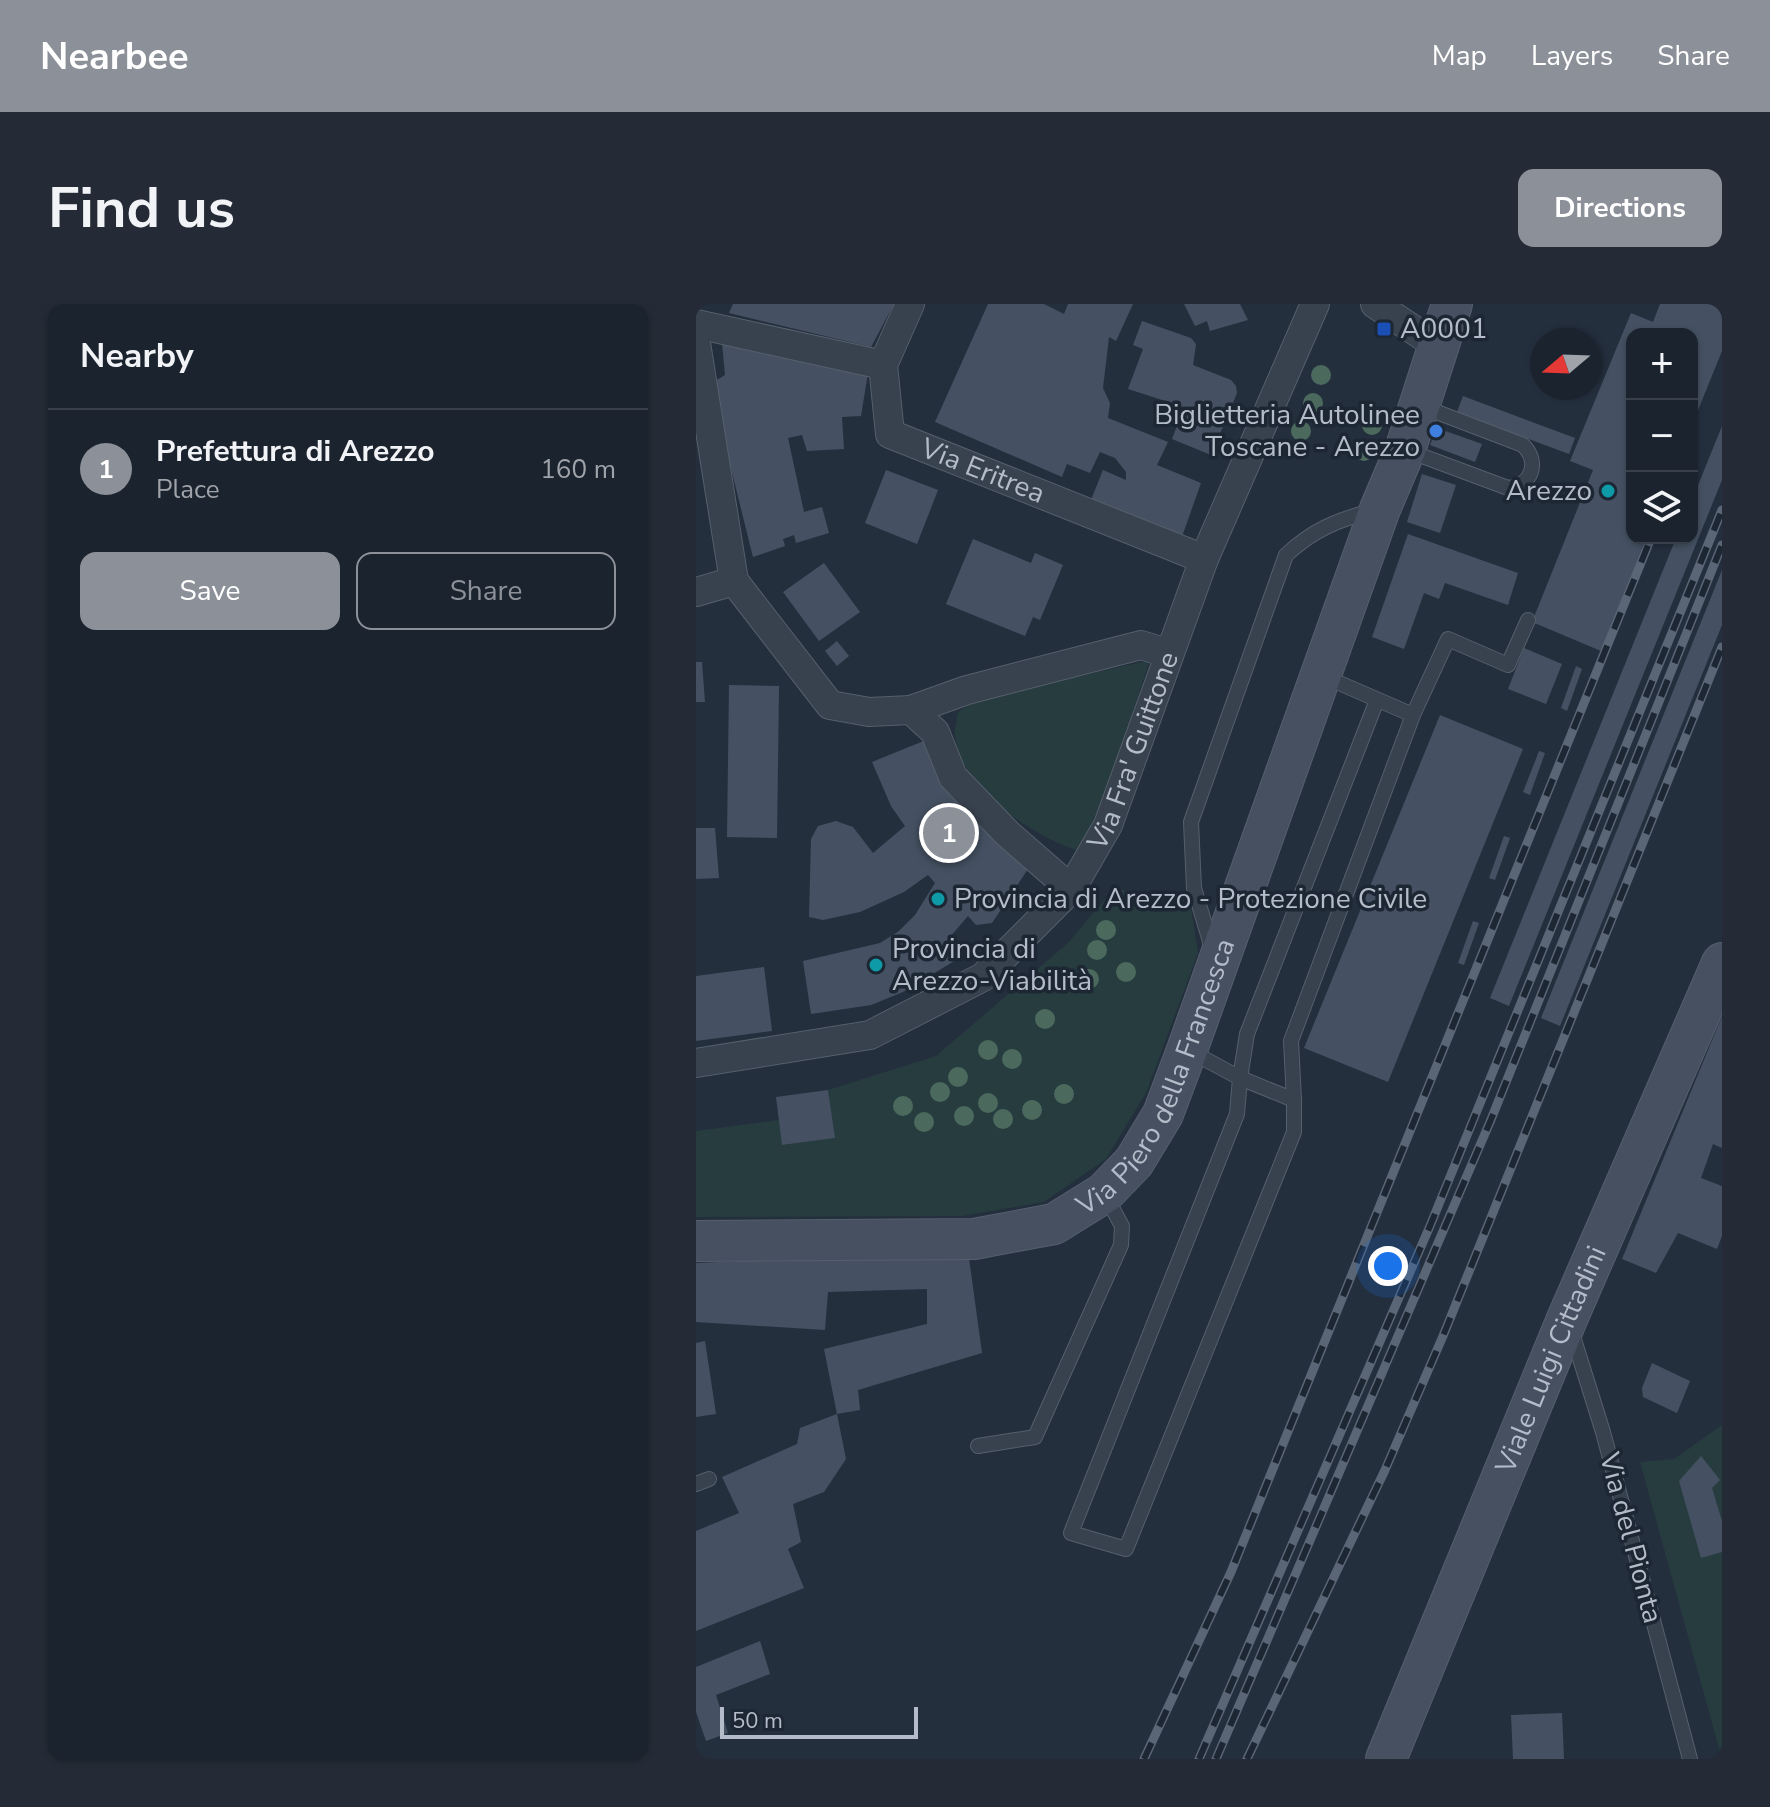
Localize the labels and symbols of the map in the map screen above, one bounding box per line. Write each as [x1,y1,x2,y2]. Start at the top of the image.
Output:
place label: A0001 [1400,310,1488,348]
marker: A0001 [1375,320,1393,338]
north arrow [1530,328,1602,400]
place label: Biglietteria Autolinee Toscane - Arezzo [1154,396,1420,466]
marker: Biglietteria Autolinee Toscane - Arezzo [1427,422,1445,440]
street label: Via Eritrea [914,429,1050,513]
place label: Arezzo [1506,472,1592,510]
marker: Arezzo [1599,482,1617,500]
street label: Via Fra' Guittone [1078,646,1188,858]
pin: 1 [923,803,975,863]
place label: Provincia di Arezzo - Protezione Civile [954,880,1427,918]
marker: Provincia di Arezzo - Protezione Civile [929,890,947,908]
place label: Provincia di Arezzo-Viabilità [892,930,1092,1000]
street label: Via Piero della Francesca [1068,933,1244,1225]
marker: Provincia di Arezzo-Viabilità [867,956,885,974]
street label: Viale Luigi Cittadini [1486,1240,1615,1480]
your location [1368,1246,1408,1286]
street label: Via del Pionta [1590,1448,1672,1627]
scale bar [720,1703,918,1739]

